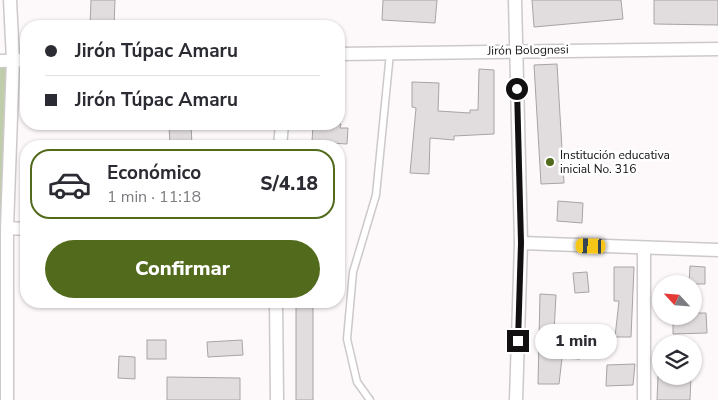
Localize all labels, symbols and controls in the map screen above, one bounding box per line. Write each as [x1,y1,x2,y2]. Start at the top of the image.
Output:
text: Jirón Túpac Amaru [75,38,238,64]
street label: Jirón Bolognesi [486,41,569,59]
route start [506,78,528,100]
text: Jirón Túpac Amaru [75,87,238,113]
place label: Institución educativa inicial No. 316 [560,147,670,177]
marker: Institución educativa inicial No. 316 [544,156,556,168]
text: Económico [107,160,201,186]
icon: car [47,162,92,207]
text: S/4.18 [260,171,318,197]
text: 1 min · 11:18 [107,186,201,208]
car [575,238,606,254]
button: Confirmar [45,240,320,298]
north arrow [652,275,702,325]
map controls [652,275,702,385]
callout: 1 min [536,324,618,358]
route end [507,330,529,352]
text: 1 min [555,330,597,352]
button: layers [652,335,702,385]

